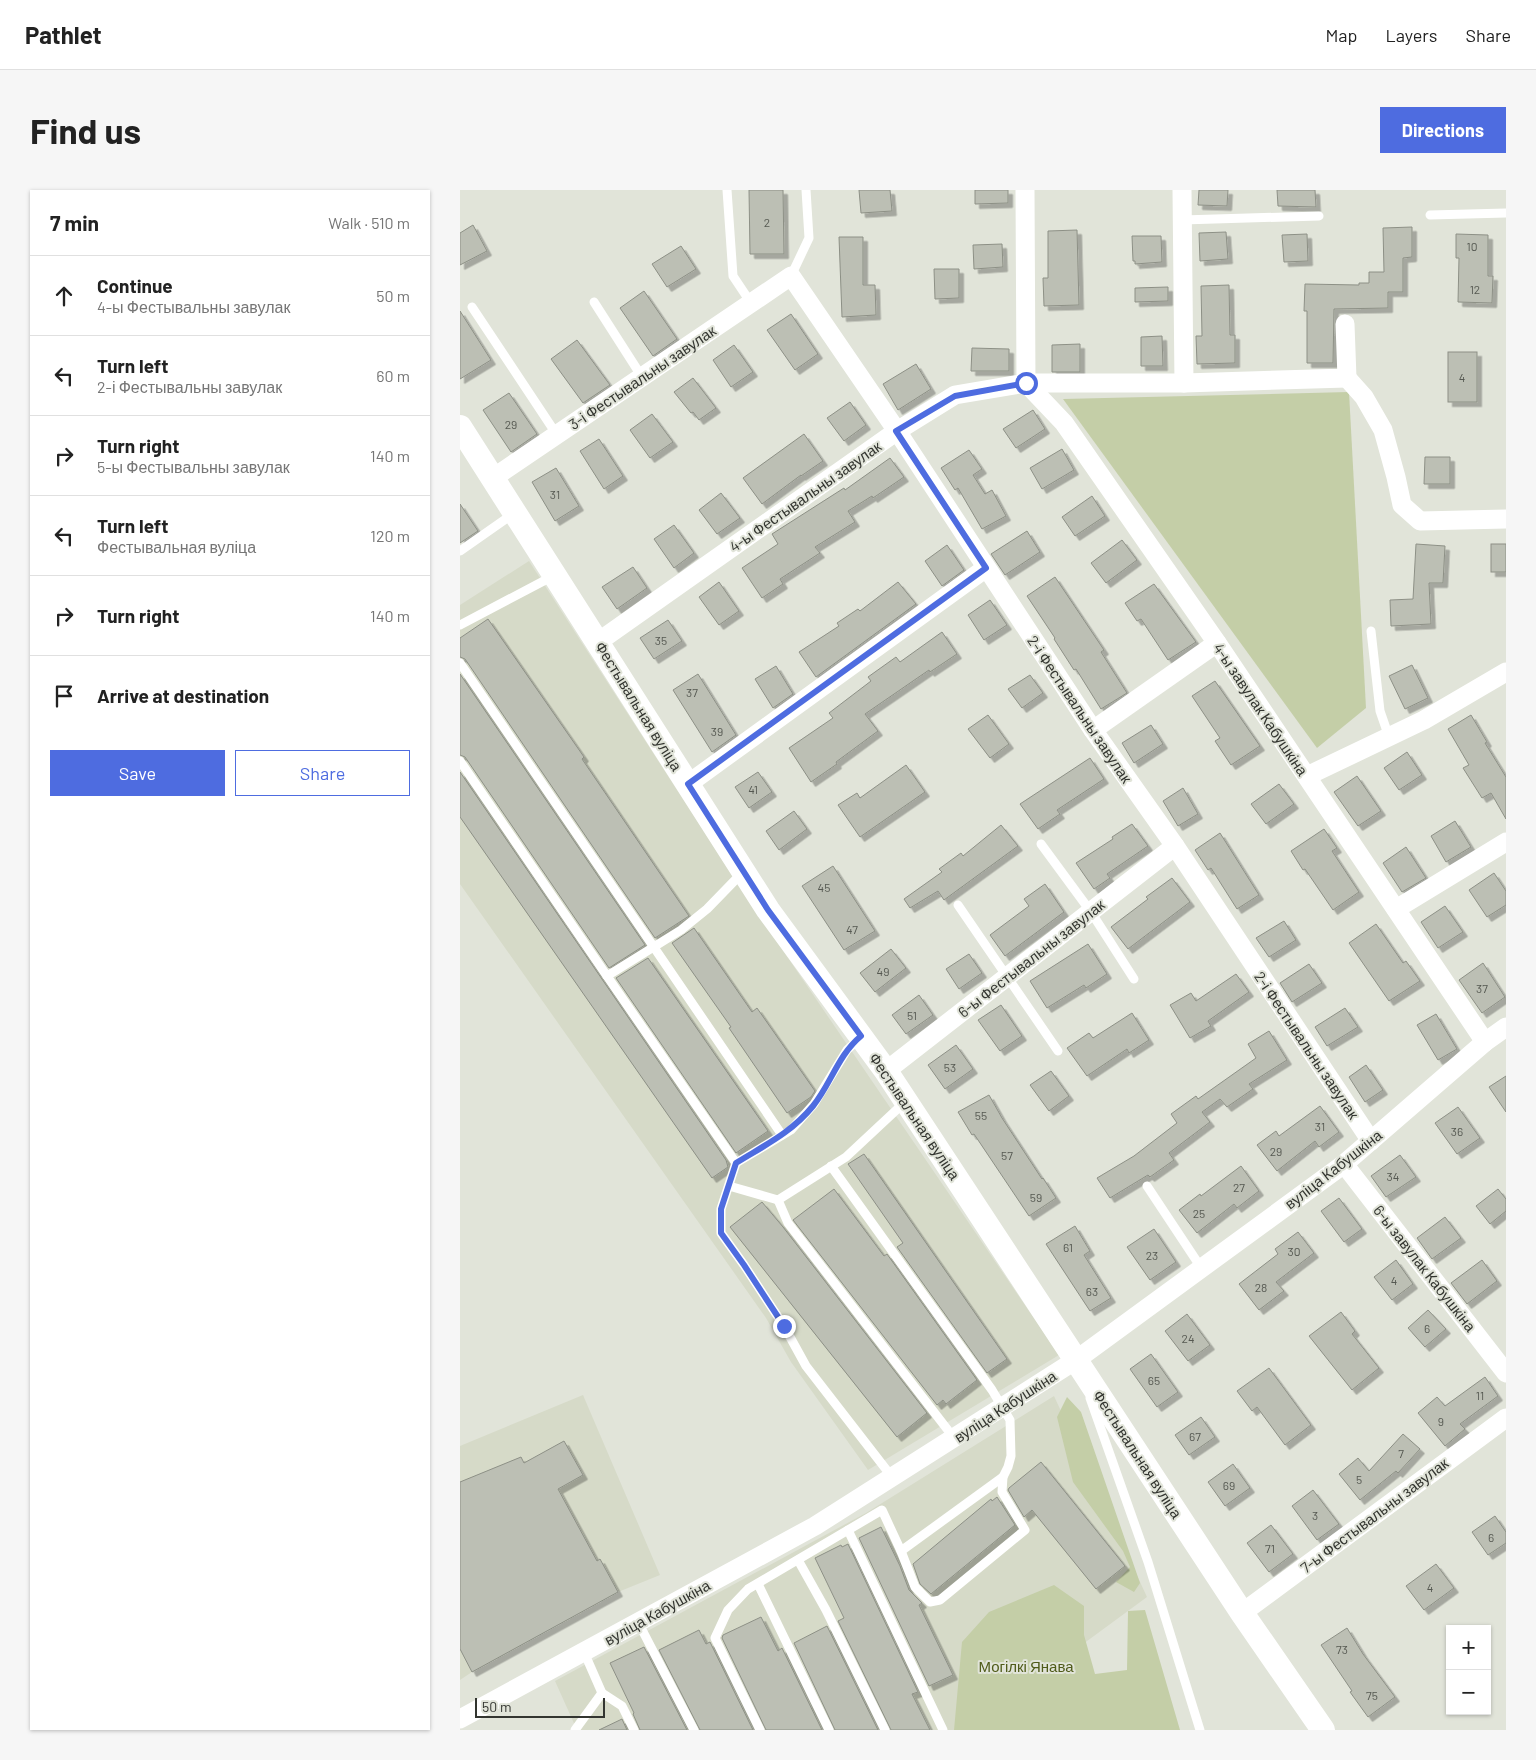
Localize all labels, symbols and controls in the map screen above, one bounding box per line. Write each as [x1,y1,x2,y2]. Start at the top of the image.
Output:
text: Pathlet [25,20,102,49]
text: Map [1325,24,1357,46]
text: Layers [1385,24,1438,46]
text: Share [1466,24,1511,46]
button: Directions [1380,107,1506,153]
text: Find us [30,109,141,151]
text: 7 min [50,210,99,235]
text: Walk · 510 m [328,213,410,232]
house number: 2 [764,215,770,229]
house number: 10 [1467,239,1477,253]
text: Continue [97,274,173,297]
icon: ahead [50,282,78,310]
house number: 12 [1470,282,1480,296]
text: 50 m [376,286,410,305]
text: 4-ы Фестывальны завулак [97,297,290,316]
street label: 3-і Фестывальны завулак [565,321,719,433]
text: Turn left [97,354,168,377]
icon: left [50,362,78,390]
text: 60 m [376,366,410,385]
house number: 4 [1459,370,1465,384]
route start [1015,372,1038,395]
text: 2-і Фестывальны завулак [97,377,282,396]
house number: 29 [505,417,517,431]
text: Turn right [97,434,179,457]
street label: 4-ы Фестывальны завулак [726,436,885,555]
icon: right [50,442,78,470]
text: 140 m [370,446,410,465]
text: 5-ы Фестывальны завулак [97,457,290,476]
house number: 31 [550,487,560,501]
text: Turn left [97,514,168,537]
icon: left [50,522,78,550]
text: 120 m [370,526,410,545]
text: Фестывальная вуліца [97,537,256,556]
icon: right [50,602,78,630]
text: Turn right [97,604,179,627]
text: 140 m [370,606,410,625]
street label: 2-і Фестывальны завулак [1024,632,1136,786]
house number: 35 [655,633,667,647]
street label: Фестывальная вуліца [592,638,687,775]
street label: 4-ы завулак Кабушкіна [1210,639,1312,779]
icon: arrive [50,682,78,710]
text: Arrive at destination [97,684,269,707]
house number: 37 [686,685,698,699]
house number: 39 [711,724,723,738]
button: Save [50,750,225,796]
button: Share [235,750,410,796]
house number: 41 [748,782,758,796]
house number: 45 [818,880,830,894]
street label: 6-ы Фестывальны завулак [954,895,1108,1021]
house number: 47 [846,922,858,936]
house number: 49 [877,964,889,978]
street label: 2-і Фестывальны завулак [1251,968,1363,1122]
house number: 37 [1476,981,1488,995]
house number: 51 [907,1008,917,1022]
street label: Фестывальная вуліца [866,1049,965,1183]
house number: 53 [944,1060,956,1074]
house number: 55 [975,1108,987,1122]
house number: 31 [1315,1119,1325,1133]
house number: 36 [1451,1124,1463,1138]
street label: вуліца Кабушкіна [1281,1125,1386,1212]
house number: 29 [1270,1144,1282,1158]
house number: 57 [1001,1148,1013,1162]
house number: 34 [1387,1169,1399,1183]
house number: 27 [1233,1180,1245,1194]
house number: 59 [1030,1190,1042,1204]
street label: 6-ы завулак Кабушкіна [1370,1201,1480,1335]
house number: 25 [1193,1206,1205,1220]
house number: 61 [1063,1240,1073,1254]
house number: 30 [1288,1244,1300,1258]
house number: 23 [1146,1248,1158,1262]
house number: 4 [1391,1273,1397,1287]
house number: 28 [1255,1280,1267,1294]
house number: 63 [1086,1284,1098,1298]
route end [773,1315,796,1338]
house number: 6 [1424,1321,1430,1335]
house number: 24 [1181,1331,1195,1345]
street label: вуліца Кабушкіна [951,1366,1060,1446]
house number: 65 [1148,1373,1160,1387]
street label: Фестывальная вуліца [1090,1387,1187,1522]
house number: 11 [1476,1388,1484,1402]
house number: 9 [1438,1414,1444,1428]
house number: 67 [1189,1429,1201,1443]
house number: 7 [1398,1446,1404,1460]
street label: 7-ы Фестывальны завулак [1297,1453,1452,1576]
house number: 5 [1356,1472,1362,1486]
house number: 69 [1223,1478,1235,1492]
house number: 3 [1312,1508,1318,1522]
house number: 6 [1488,1530,1494,1544]
house number: 71 [1265,1541,1275,1555]
street label: вуліца Кабушкіна [601,1575,714,1649]
house number: 4 [1427,1580,1433,1594]
map controls [1446,1625,1491,1715]
button: + [1446,1625,1491,1670]
house number: 73 [1336,1642,1348,1656]
park label: Могілкі Янава [978,1657,1074,1675]
button: − [1446,1670,1491,1715]
house number: 75 [1366,1688,1378,1702]
scale bar [475,1695,605,1718]
text: 50 m [482,1698,511,1715]

